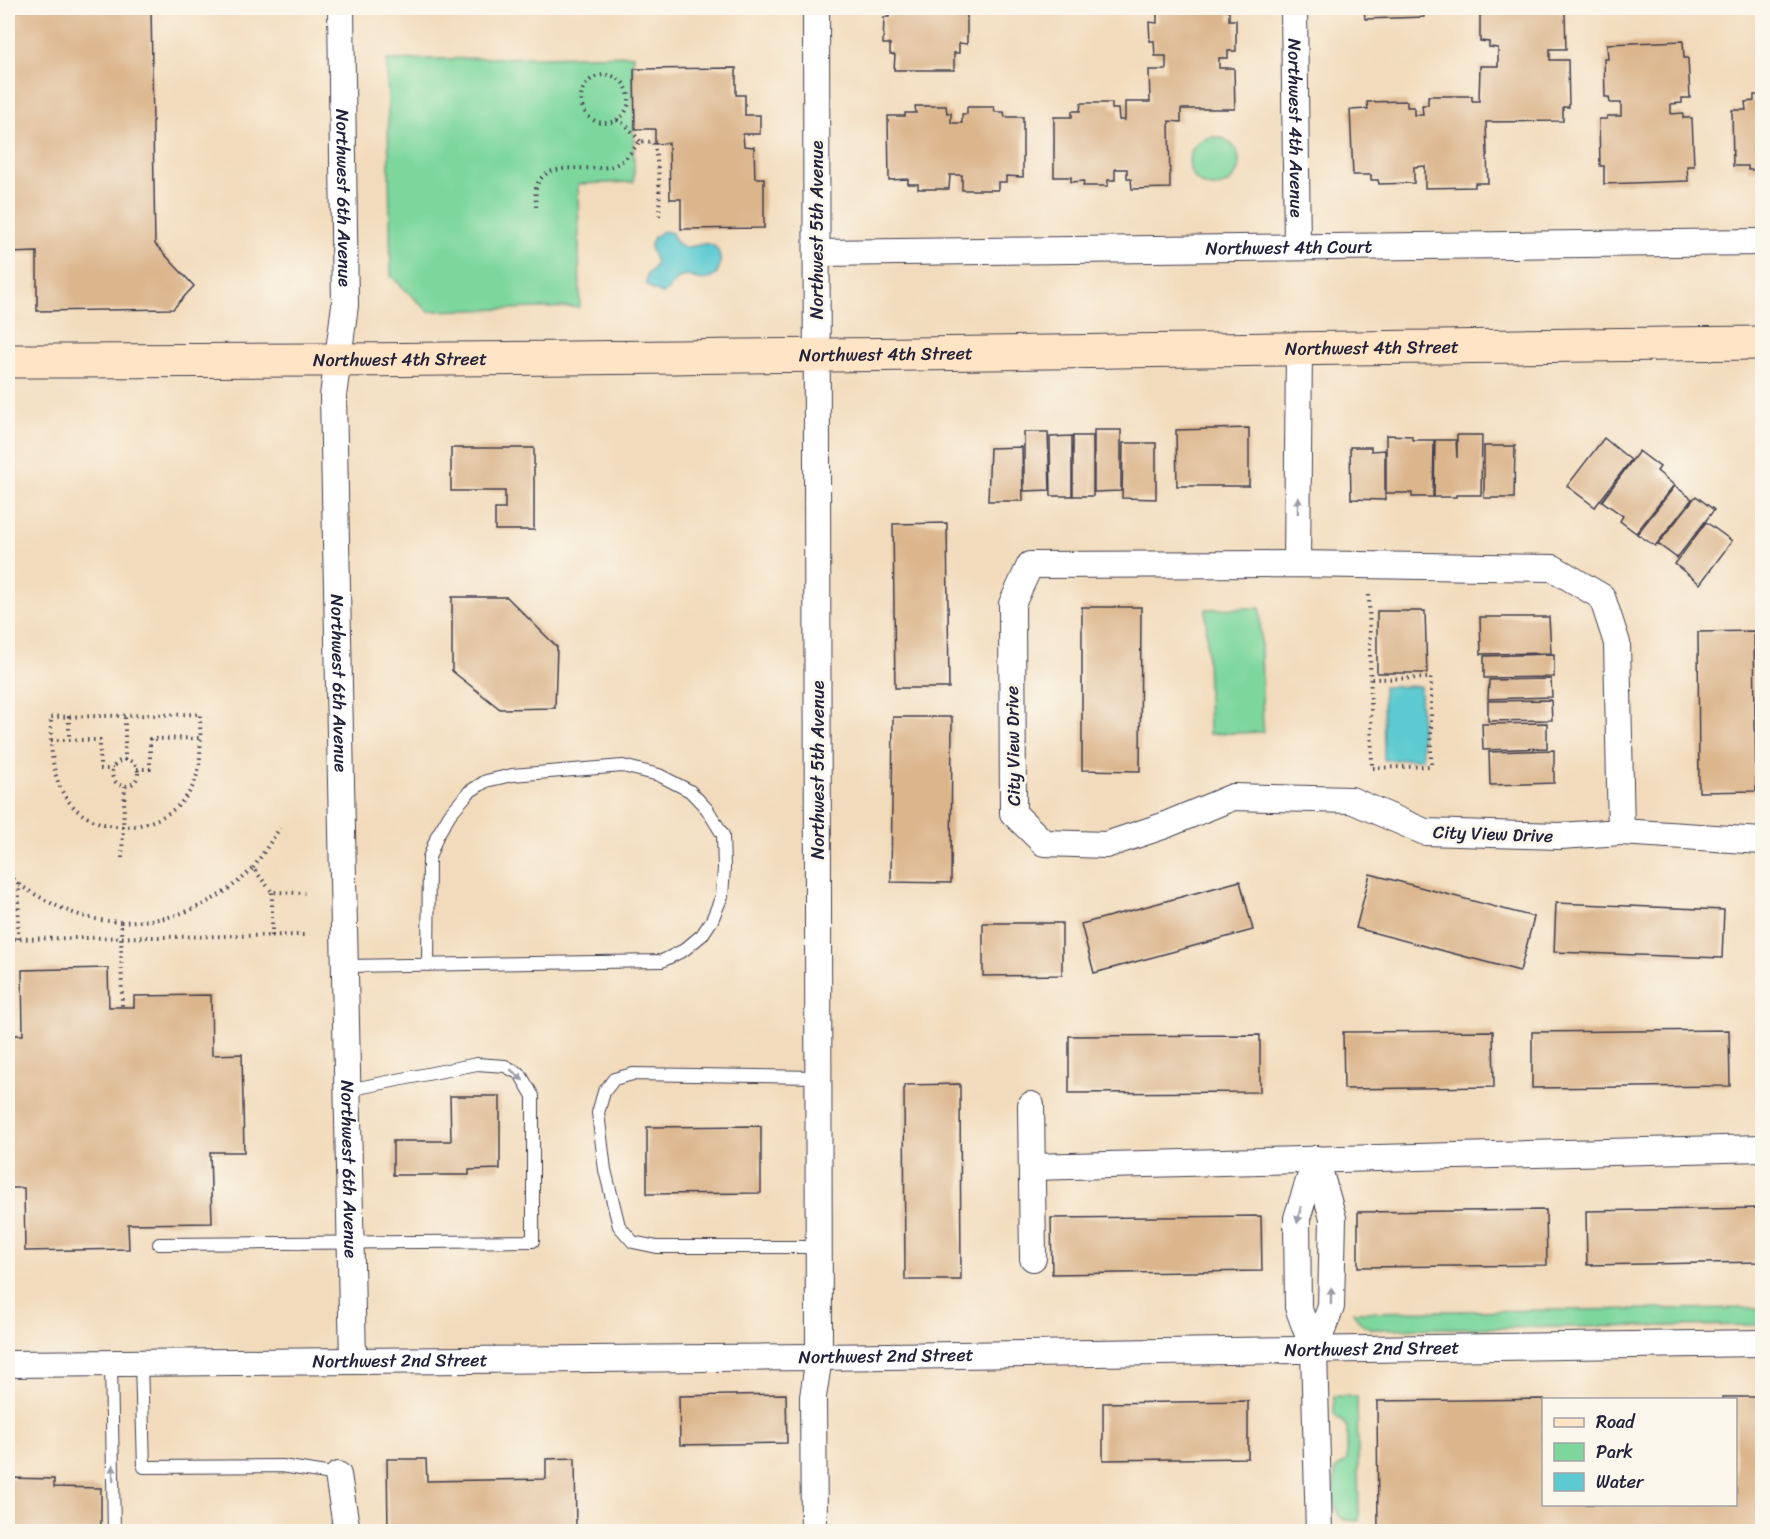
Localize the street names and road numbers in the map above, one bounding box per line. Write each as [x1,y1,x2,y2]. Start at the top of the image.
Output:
street label: Northwest 4th Avenue [1278,38,1313,218]
street label: Northwest 6th Avenue [326,109,361,288]
street label: Northwest 5th Avenue [801,140,833,319]
street label: Northwest 4th Court [1205,231,1373,264]
street label: Northwest 4th Street [1285,331,1459,365]
street label: Northwest 4th Street [799,337,973,371]
street label: Northwest 4th Street [313,343,487,376]
street label: Northwest 6th Avenue [321,594,357,773]
street label: Northwest 5th Avenue [802,680,834,859]
street label: City View Drive [996,686,1030,806]
street label: City View Drive [1432,816,1554,852]
street label: Northwest 6th Avenue [331,1080,367,1259]
street label: Northwest 2nd Street [1284,1331,1460,1366]
street label: Northwest 2nd Street [798,1339,974,1373]
street label: Northwest 2nd Street [312,1344,488,1377]

